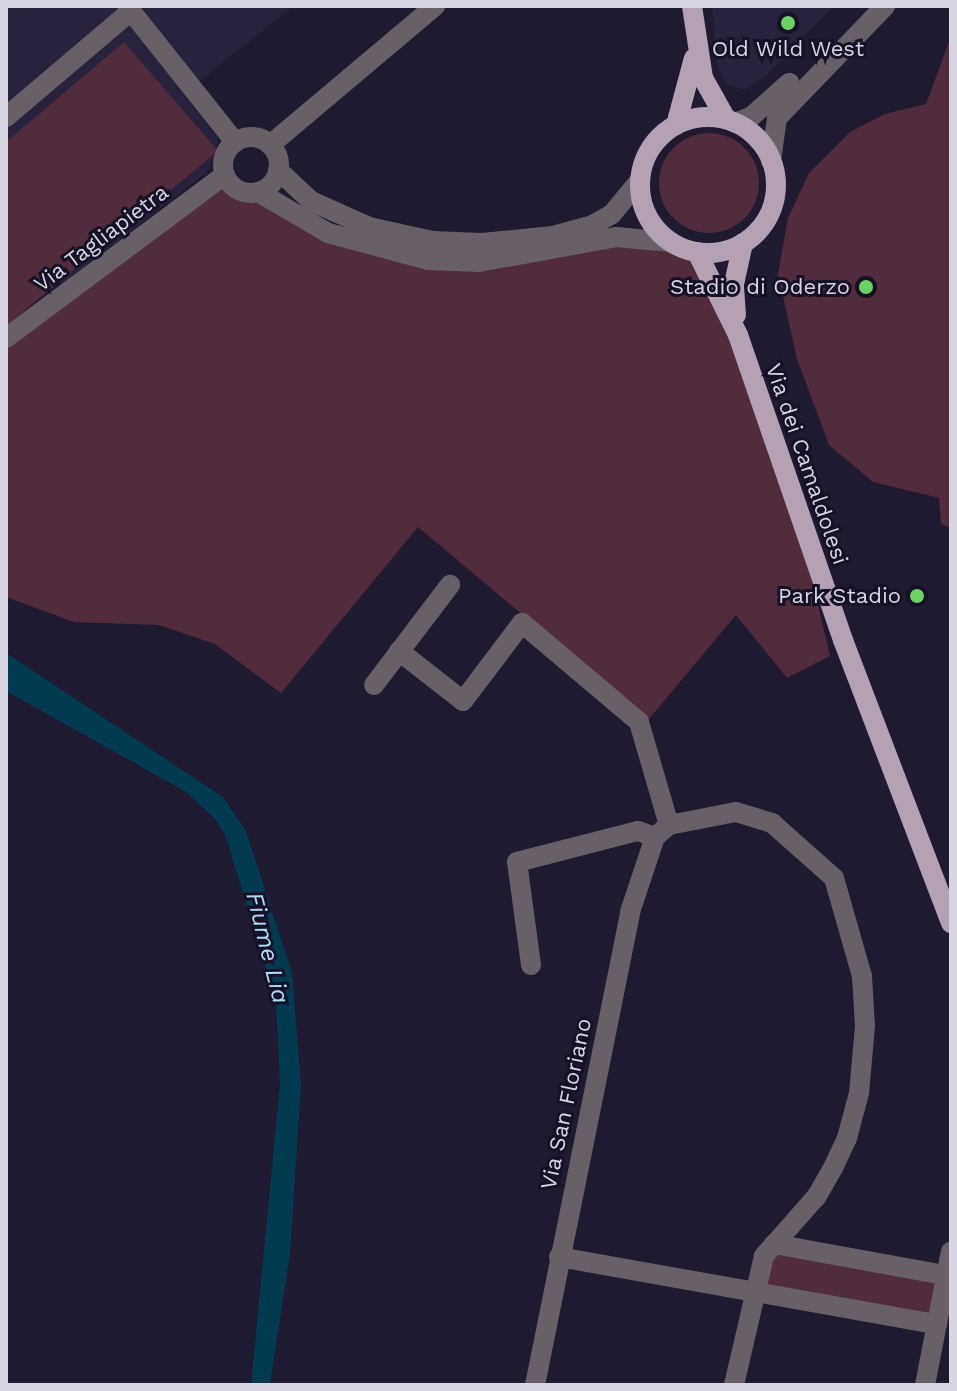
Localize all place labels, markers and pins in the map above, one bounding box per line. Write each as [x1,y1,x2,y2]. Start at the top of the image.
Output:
marker: Old Wild West [779,14,797,32]
place label: Old Wild West [711,36,865,62]
place label: Stadio di Oderzo [670,274,850,300]
marker: Stadio di Oderzo [857,278,875,296]
place label: Park Stadio [778,583,901,609]
marker: Park Stadio [908,587,926,605]

